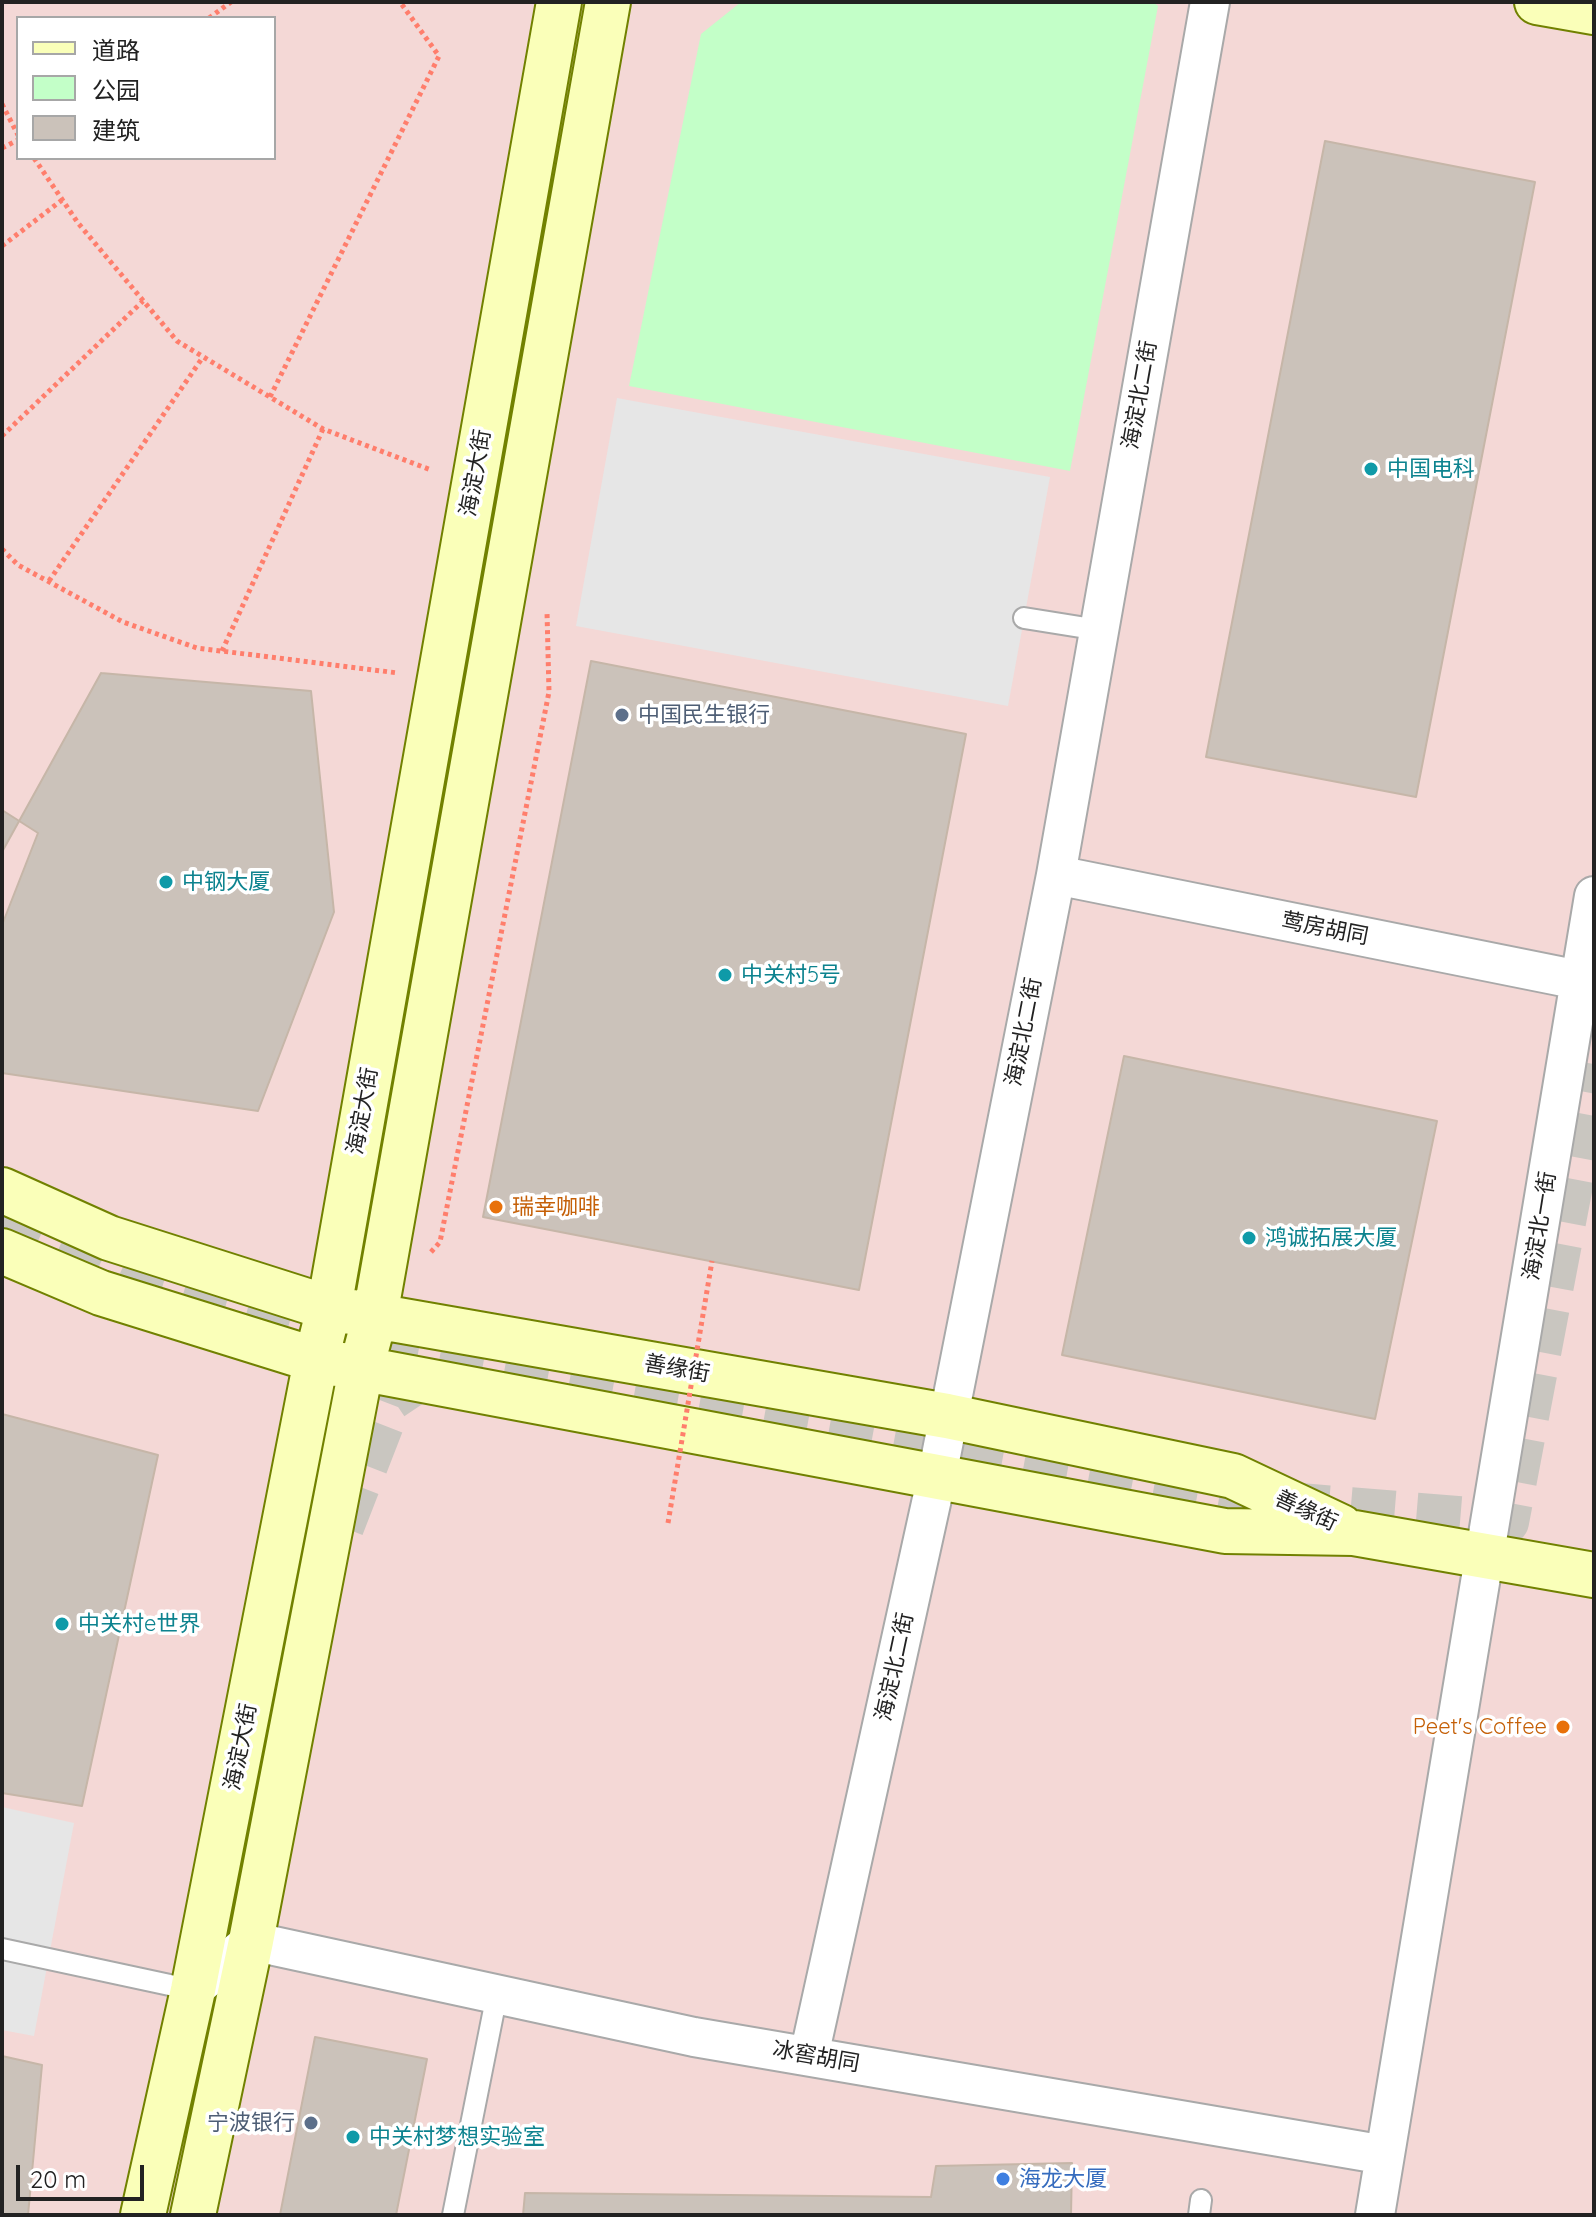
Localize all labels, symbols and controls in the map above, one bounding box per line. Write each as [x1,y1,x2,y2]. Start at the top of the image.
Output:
legend [16,16,276,160]
text: 道路 [92,35,140,65]
text: 公园 [92,75,140,105]
text: 建筑 [92,115,140,145]
street label: 海淀北二街 [1117,339,1163,451]
street label: 海淀大街 [455,427,497,519]
place label: 中国电科 [1387,456,1475,482]
marker: 中国电科 [1362,460,1380,478]
place label: 中国民生银行 [638,702,770,728]
marker: 中国民生银行 [613,706,631,724]
place label: 中钢大厦 [182,869,270,895]
marker: 中钢大厦 [157,873,175,891]
street label: 莺房胡同 [1279,908,1371,950]
place label: 中关村5号 [741,962,841,988]
marker: 中关村5号 [716,966,734,984]
street label: 海淀北二街 [1001,975,1047,1089]
street label: 海淀大街 [342,1065,384,1157]
street label: 海淀北一街 [1518,1170,1562,1282]
place label: 瑞幸咖啡 [512,1194,600,1220]
marker: 瑞幸咖啡 [487,1198,505,1216]
place label: 鸿诚拓展大厦 [1265,1225,1397,1251]
marker: 鸿诚拓展大厦 [1240,1229,1258,1247]
street label: 善缘街 [642,1350,712,1388]
street label: 善缘街 [1271,1485,1341,1537]
street label: 海淀北二街 [871,1610,919,1724]
place label: 中关村e世界 [78,1611,200,1637]
marker: 中关村e世界 [53,1615,71,1633]
street label: 海淀大街 [220,1701,262,1793]
place label: Peet's Coffee [1413,1714,1547,1740]
marker: Peet's Coffee [1554,1718,1572,1736]
street label: 冰窖胡同 [770,2036,862,2078]
place label: 宁波银行 [207,2110,295,2136]
marker: 宁波银行 [302,2114,320,2132]
place label: 中关村梦想实验室 [369,2124,545,2150]
marker: 中关村梦想实验室 [344,2128,362,2146]
scale bar [20,2149,148,2199]
text: 20 m [30,2164,86,2194]
place label: 海龙大厦 [1019,2166,1107,2192]
marker: 海龙大厦 [994,2170,1012,2188]

